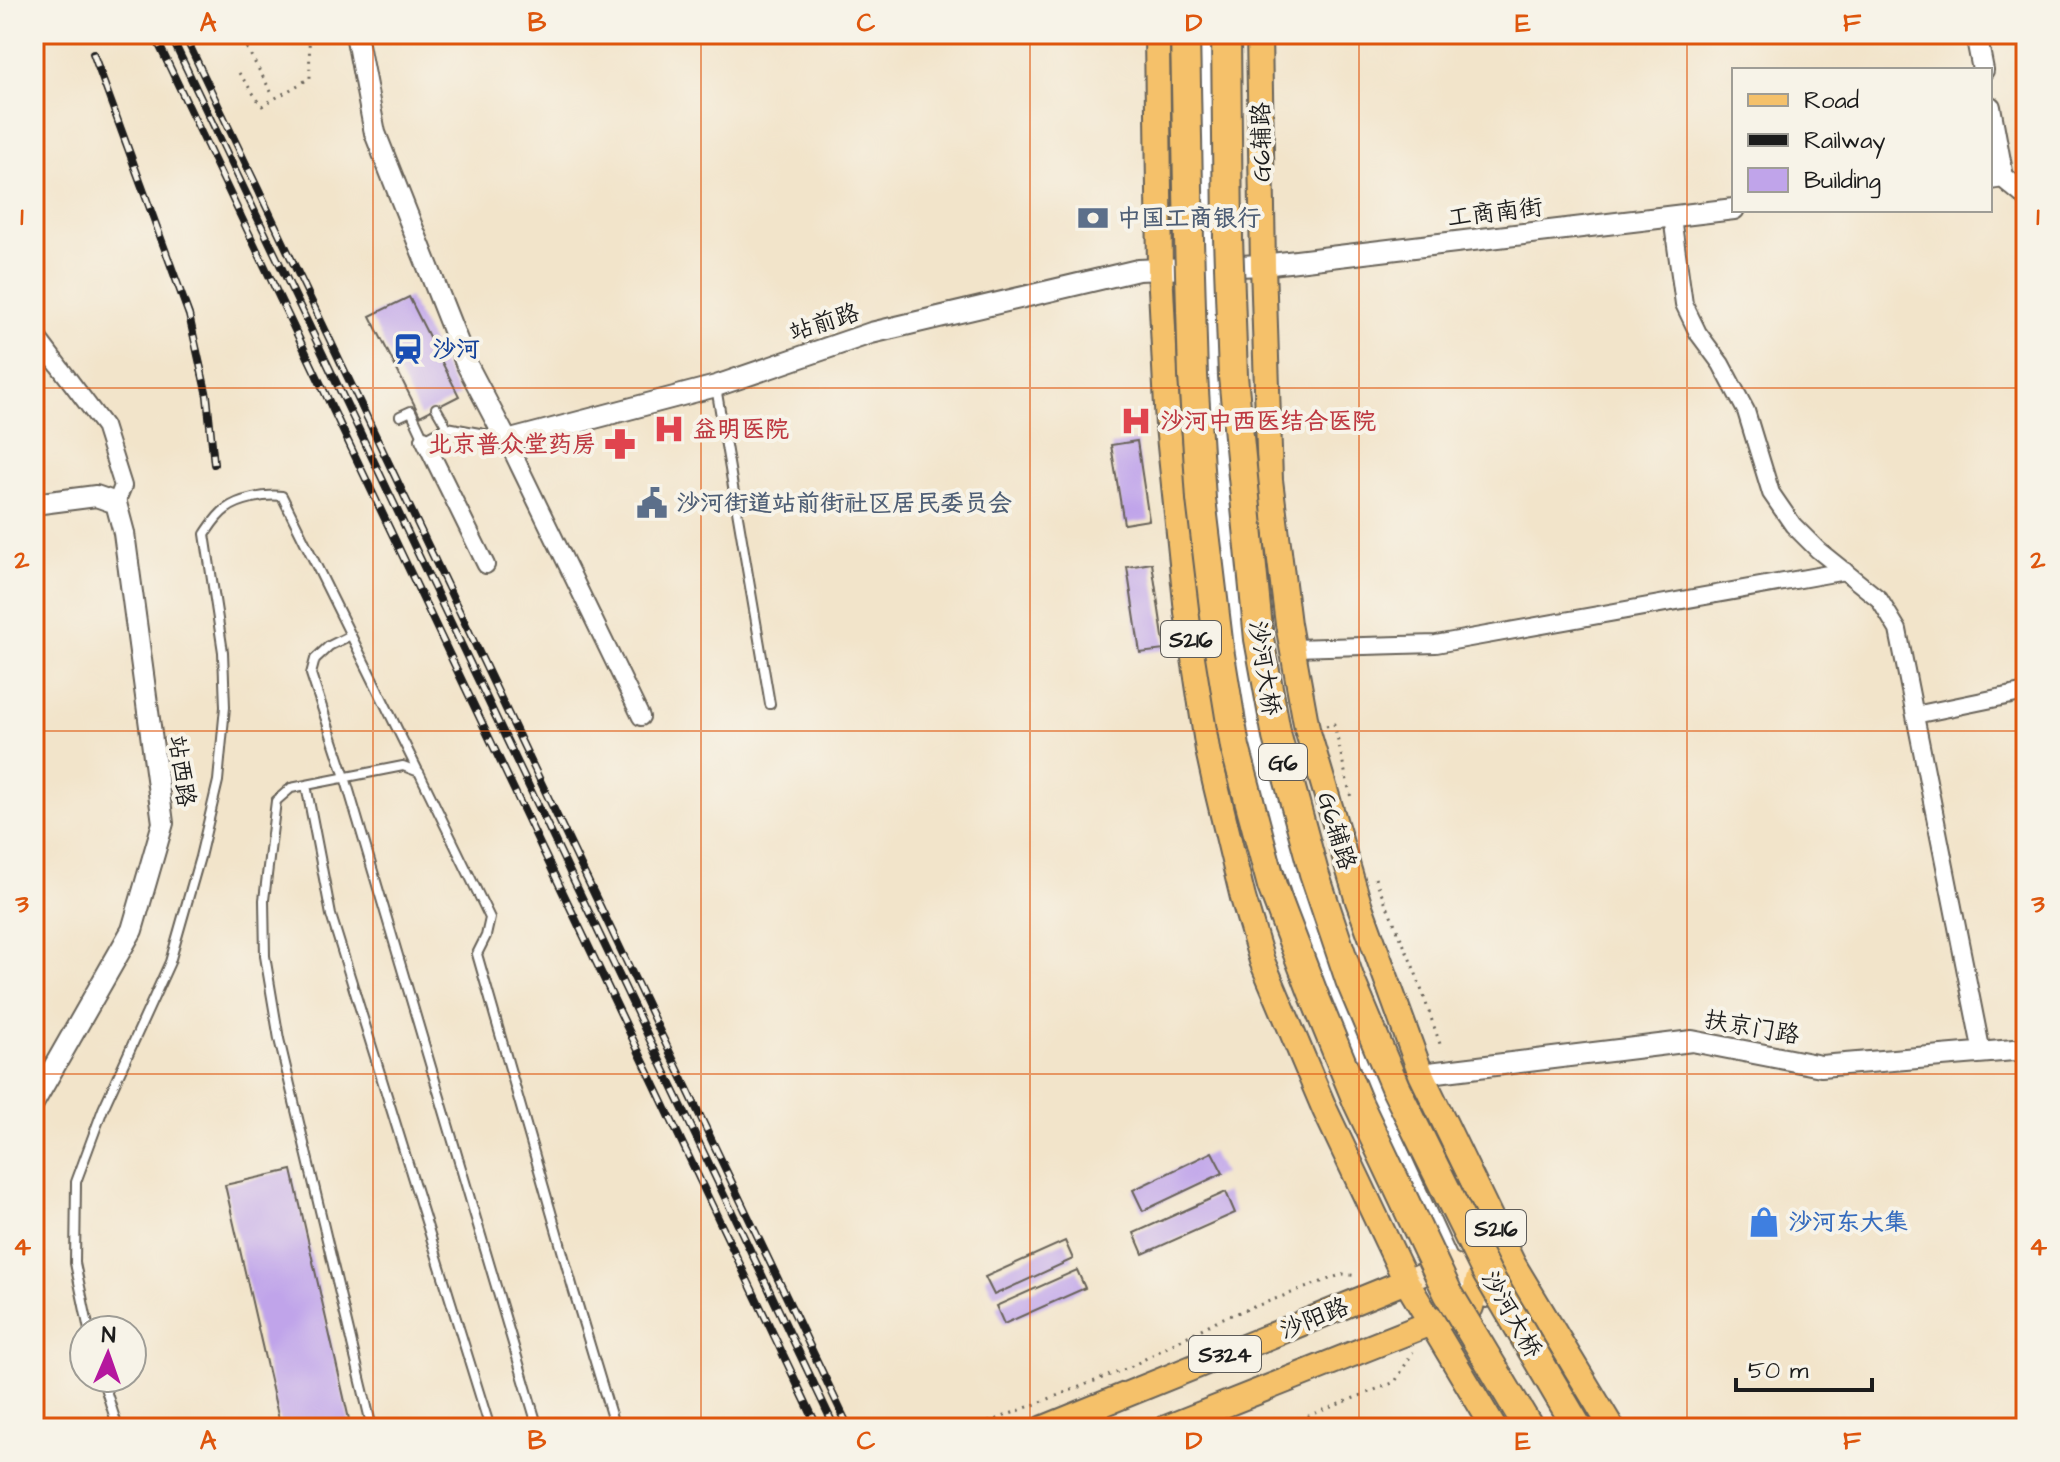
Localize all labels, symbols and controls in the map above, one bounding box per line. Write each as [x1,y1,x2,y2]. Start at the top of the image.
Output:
text: A [200,5,217,41]
text: B [528,5,547,41]
text: C [857,5,876,41]
text: D [1186,5,1203,41]
text: E [1515,5,1531,41]
text: F [1843,5,1862,41]
legend [1732,68,1992,212]
text: Road [1804,84,1859,118]
street label: G6辅路 [1244,102,1280,182]
text: Railway [1804,124,1886,159]
text: Building [1804,164,1881,199]
street label: 工商南街 [1445,190,1545,236]
text: 1 [20,199,24,235]
text: 1 [2036,199,2040,235]
bank icon: 中国工商银行 [1076,201,1110,235]
place label: 中国工商银行 [1117,202,1261,236]
street label: 站前路 [785,296,864,350]
station icon: 沙河 [391,332,425,366]
place label: 沙河 [432,333,480,367]
hospital icon: 沙河中西医结合医院 [1119,404,1153,438]
place label: 沙河中西医结合医院 [1160,405,1376,439]
hospital icon: 益明医院 [652,412,686,446]
place label: 益明医院 [693,413,789,447]
pharmacy icon: 北京普众堂药房 [603,427,637,461]
place label: 北京普众堂药房 [428,428,596,462]
public building icon: 沙河街道站前街社区居民委员会 [635,486,669,520]
place label: 沙河街道站前街社区居民委员会 [676,487,1012,521]
text: 2 [14,542,30,578]
text: 2 [2030,542,2046,578]
street label: 沙河大桥 [1240,618,1288,718]
road number: S216 [1161,621,1221,657]
street label: 站西路 [159,733,203,809]
road number: G6 [1259,744,1307,780]
street label: G6辅路 [1308,788,1364,874]
text: 3 [14,886,29,922]
text: 3 [2030,886,2045,922]
street label: 扶京门路 [1702,1003,1802,1053]
shop icon: 沙河东大集 [1747,1205,1781,1239]
place label: 沙河东大集 [1788,1206,1908,1240]
road number: S216 [1466,1210,1526,1246]
text: 4 [13,1229,31,1265]
text: 4 [2029,1229,2047,1265]
street label: 沙河大桥 [1472,1264,1550,1365]
street label: 沙阳路 [1275,1290,1354,1348]
north arrow [68,1314,148,1394]
text: N [101,1320,116,1351]
road number: S324 [1189,1336,1261,1372]
scale bar [1736,1342,1872,1392]
text: 50 m [1748,1354,1809,1388]
text: A [200,1423,217,1459]
text: B [528,1423,547,1459]
text: C [857,1423,876,1459]
text: D [1186,1423,1203,1459]
text: E [1515,1423,1531,1459]
text: F [1843,1423,1862,1459]

